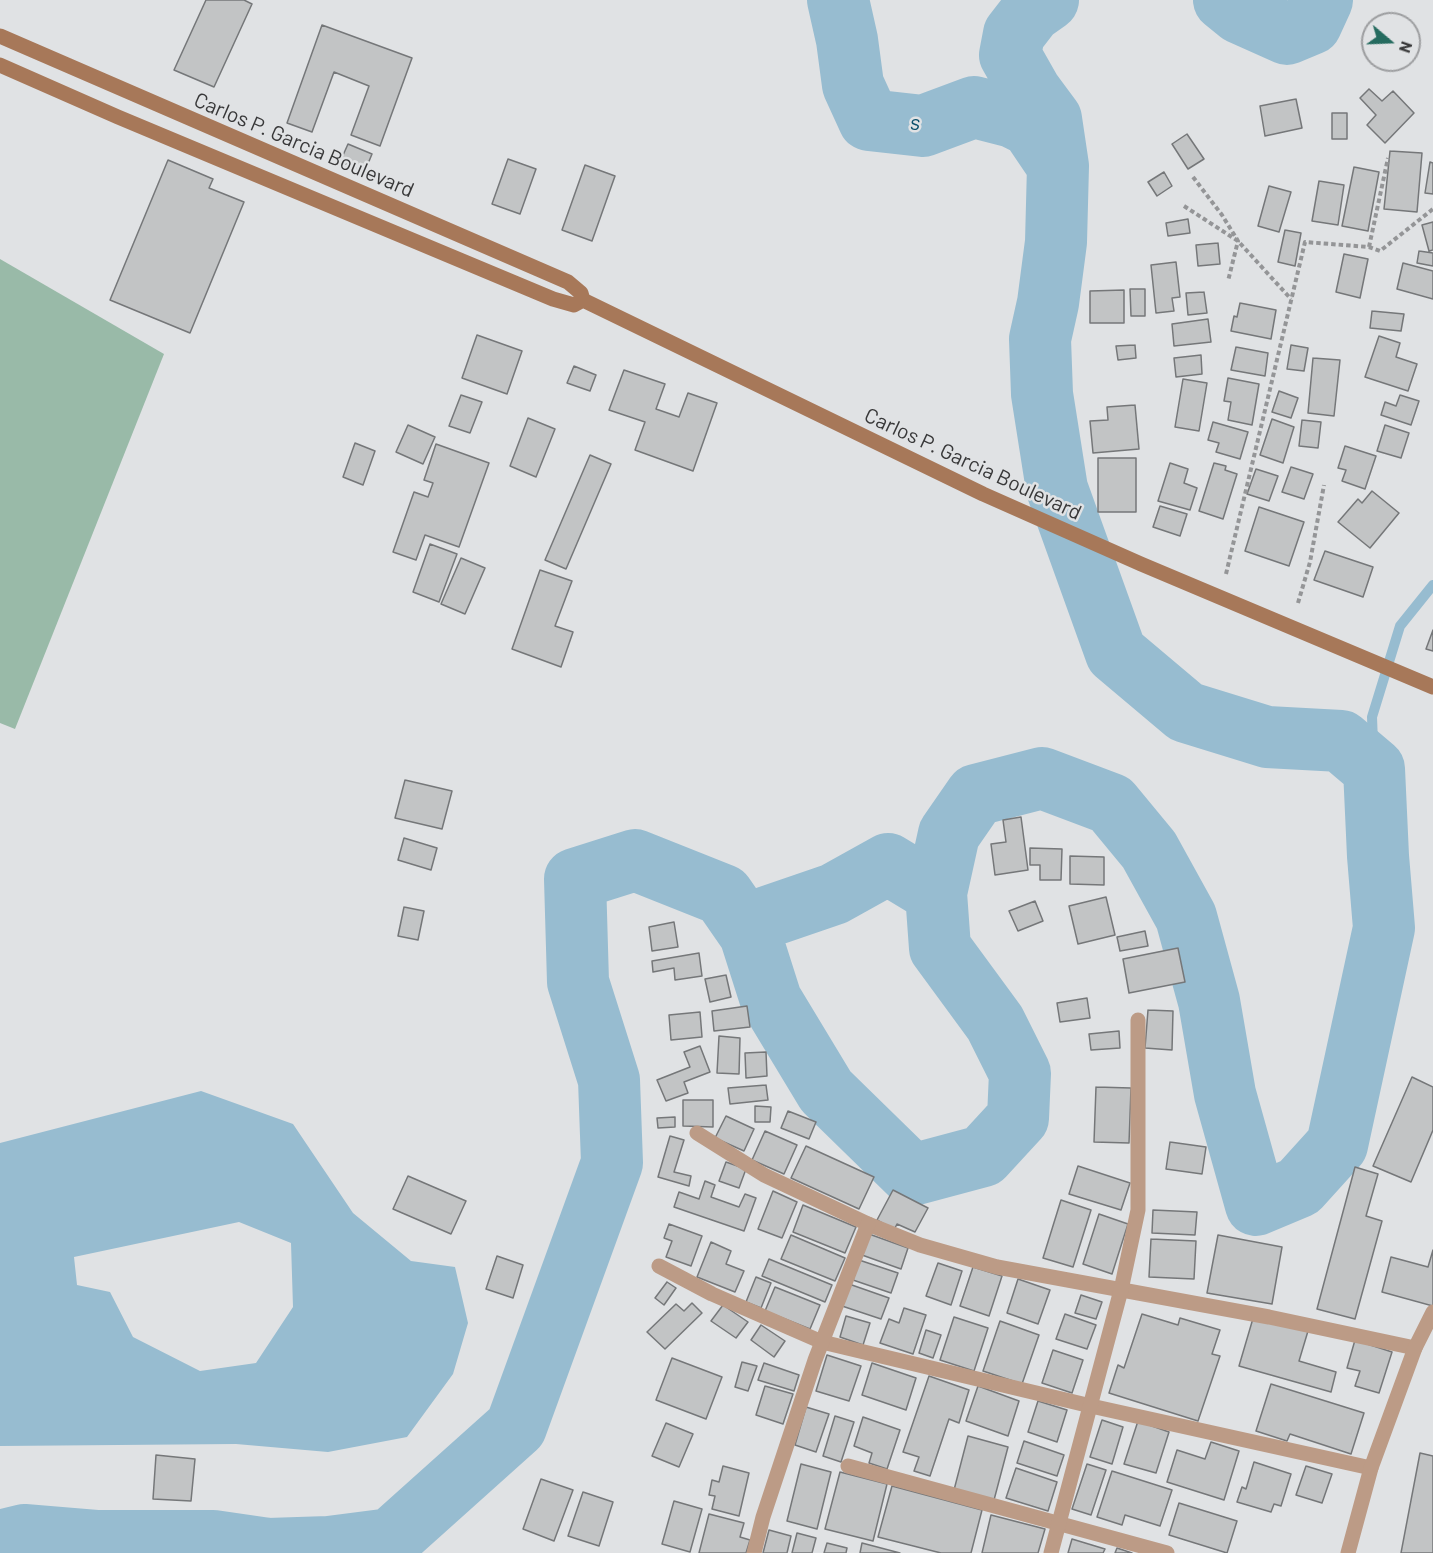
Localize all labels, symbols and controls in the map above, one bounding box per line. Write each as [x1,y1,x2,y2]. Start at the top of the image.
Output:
north arrow [1361,12,1421,72]
text: N [1396,39,1417,55]
street label: Carlos P. Garcia Boulevard [190,87,418,203]
water label: s [910,110,920,136]
street label: Carlos P. Garcia Boulevard [860,403,1086,525]

